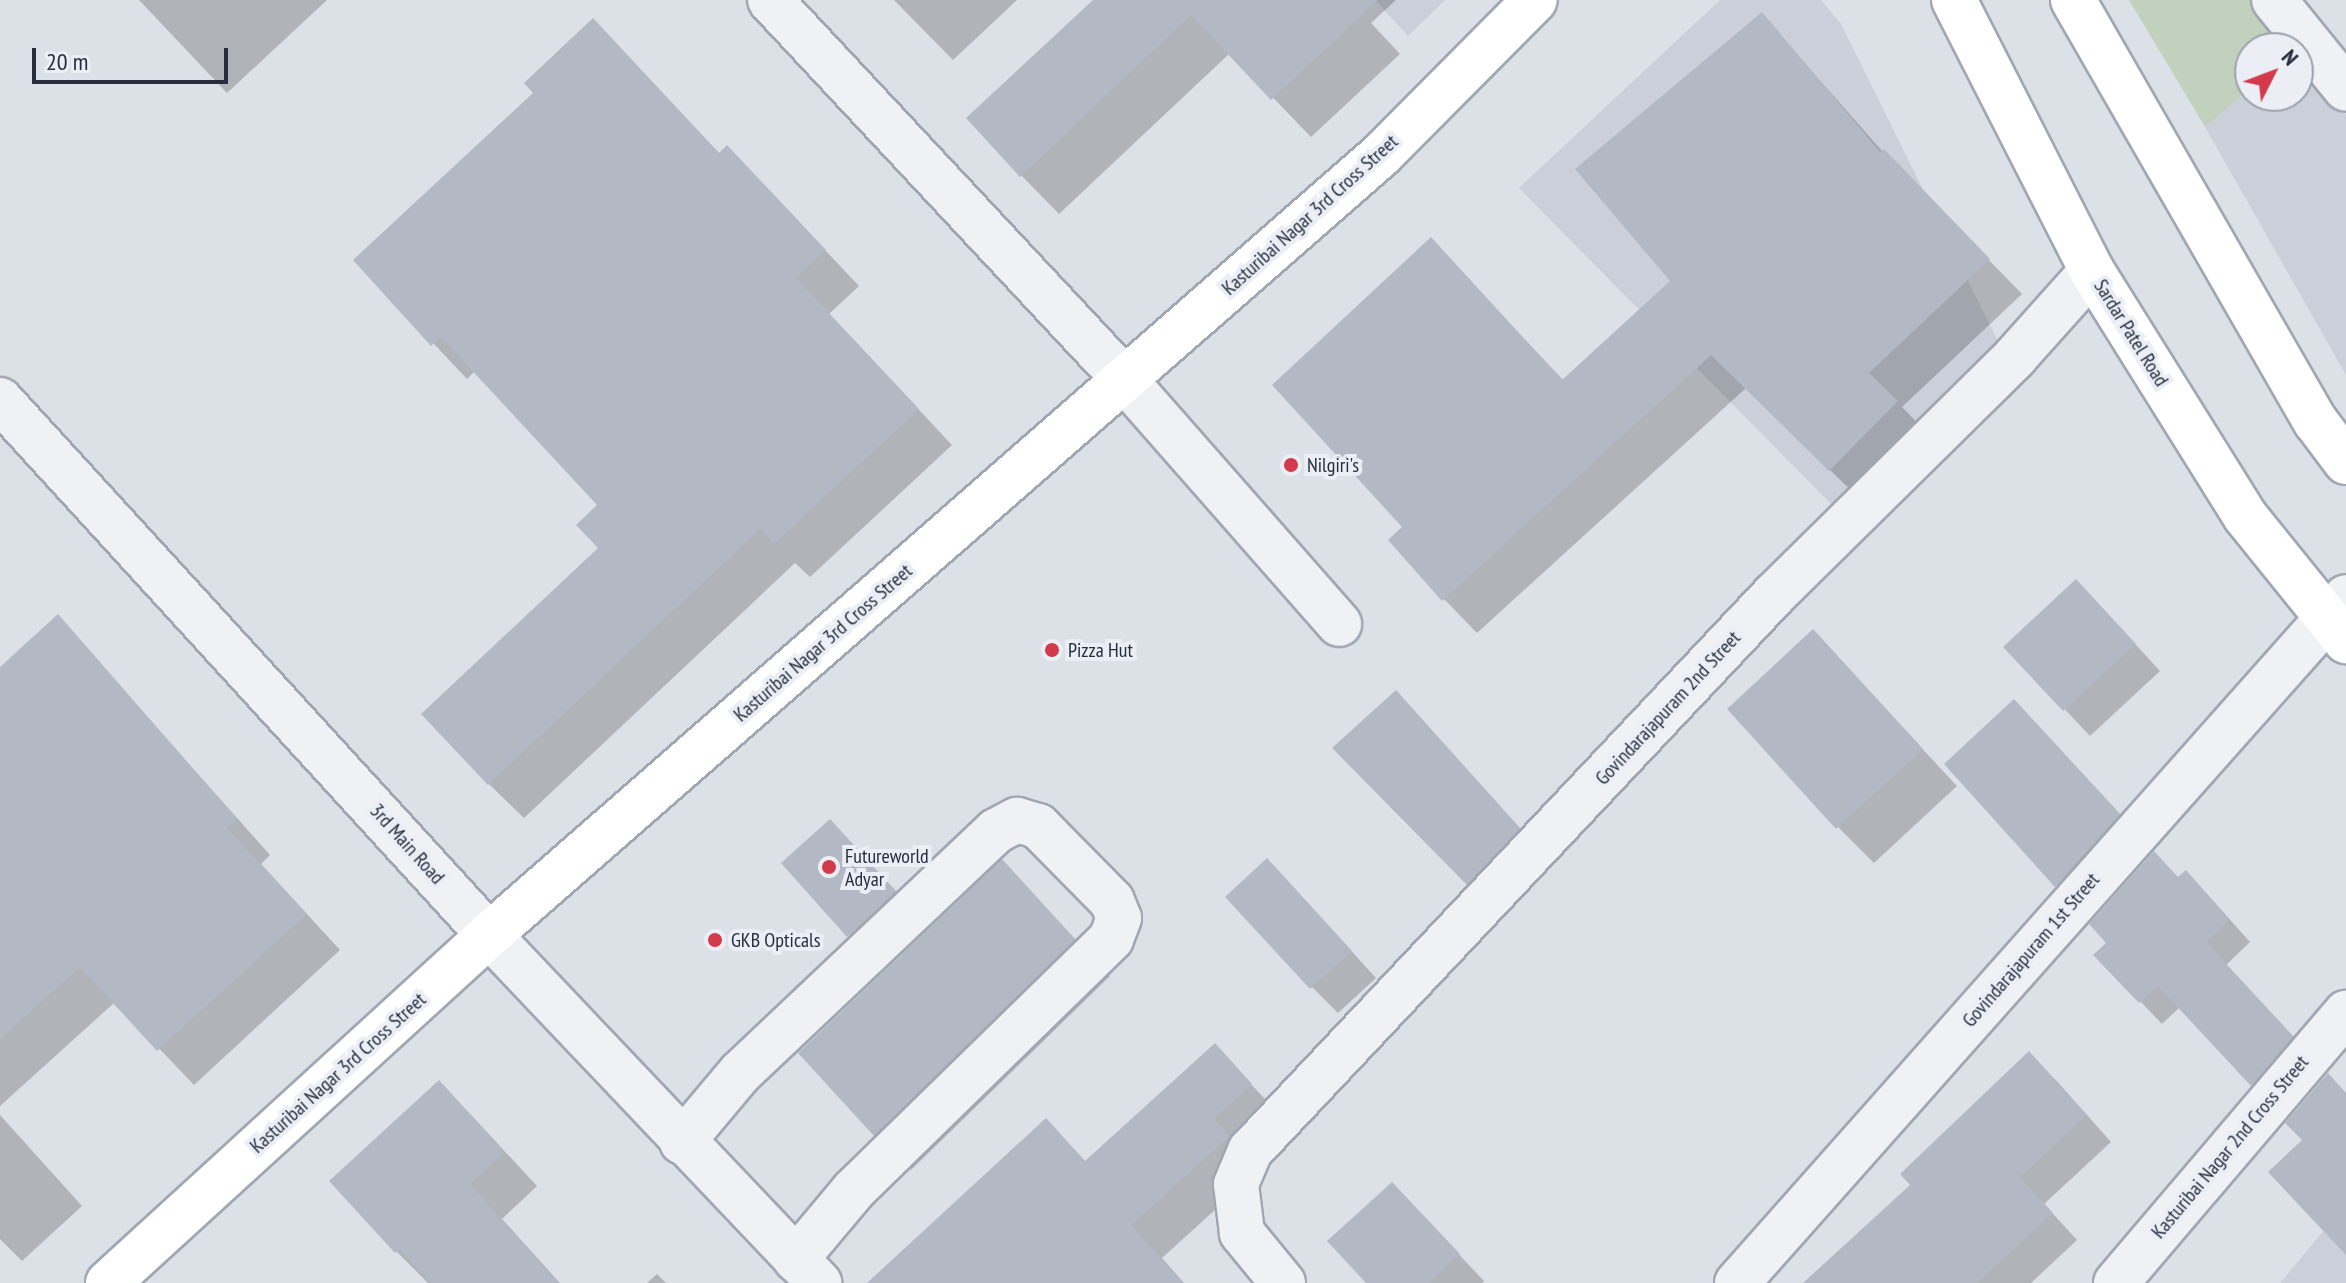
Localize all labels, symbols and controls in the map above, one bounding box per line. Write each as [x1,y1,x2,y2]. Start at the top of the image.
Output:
scale bar [36,32,232,82]
north arrow [2234,32,2314,112]
text: N [2276,43,2305,71]
text: 20 m [46,46,88,77]
street label: Kasturibai Nagar 3rd Cross Street [1217,130,1403,300]
street label: Sardar Patel Road [2089,275,2173,391]
place label: Nilgiri's [1307,453,1359,477]
marker: Nilgiri's [1282,456,1300,474]
street label: Kasturibai Nagar 3rd Cross Street [729,559,917,727]
street label: Govindarajapuram 2nd Street [1590,626,1746,790]
place label: Pizza Hut [1068,638,1133,662]
marker: Pizza Hut [1043,641,1061,659]
street label: 3rd Main Road [365,799,449,889]
place label: Futureworld Adyar [845,844,929,891]
marker: Futureworld Adyar [820,858,838,876]
street label: Govindarajapuram 1st Street [1957,868,2105,1032]
place label: GKB Opticals [731,928,820,952]
marker: GKB Opticals [706,931,724,949]
street label: Kasturibai Nagar 3rd Cross Street [245,988,431,1158]
street label: Kasturibai Nagar 2nd Cross Street [2146,1051,2314,1243]

